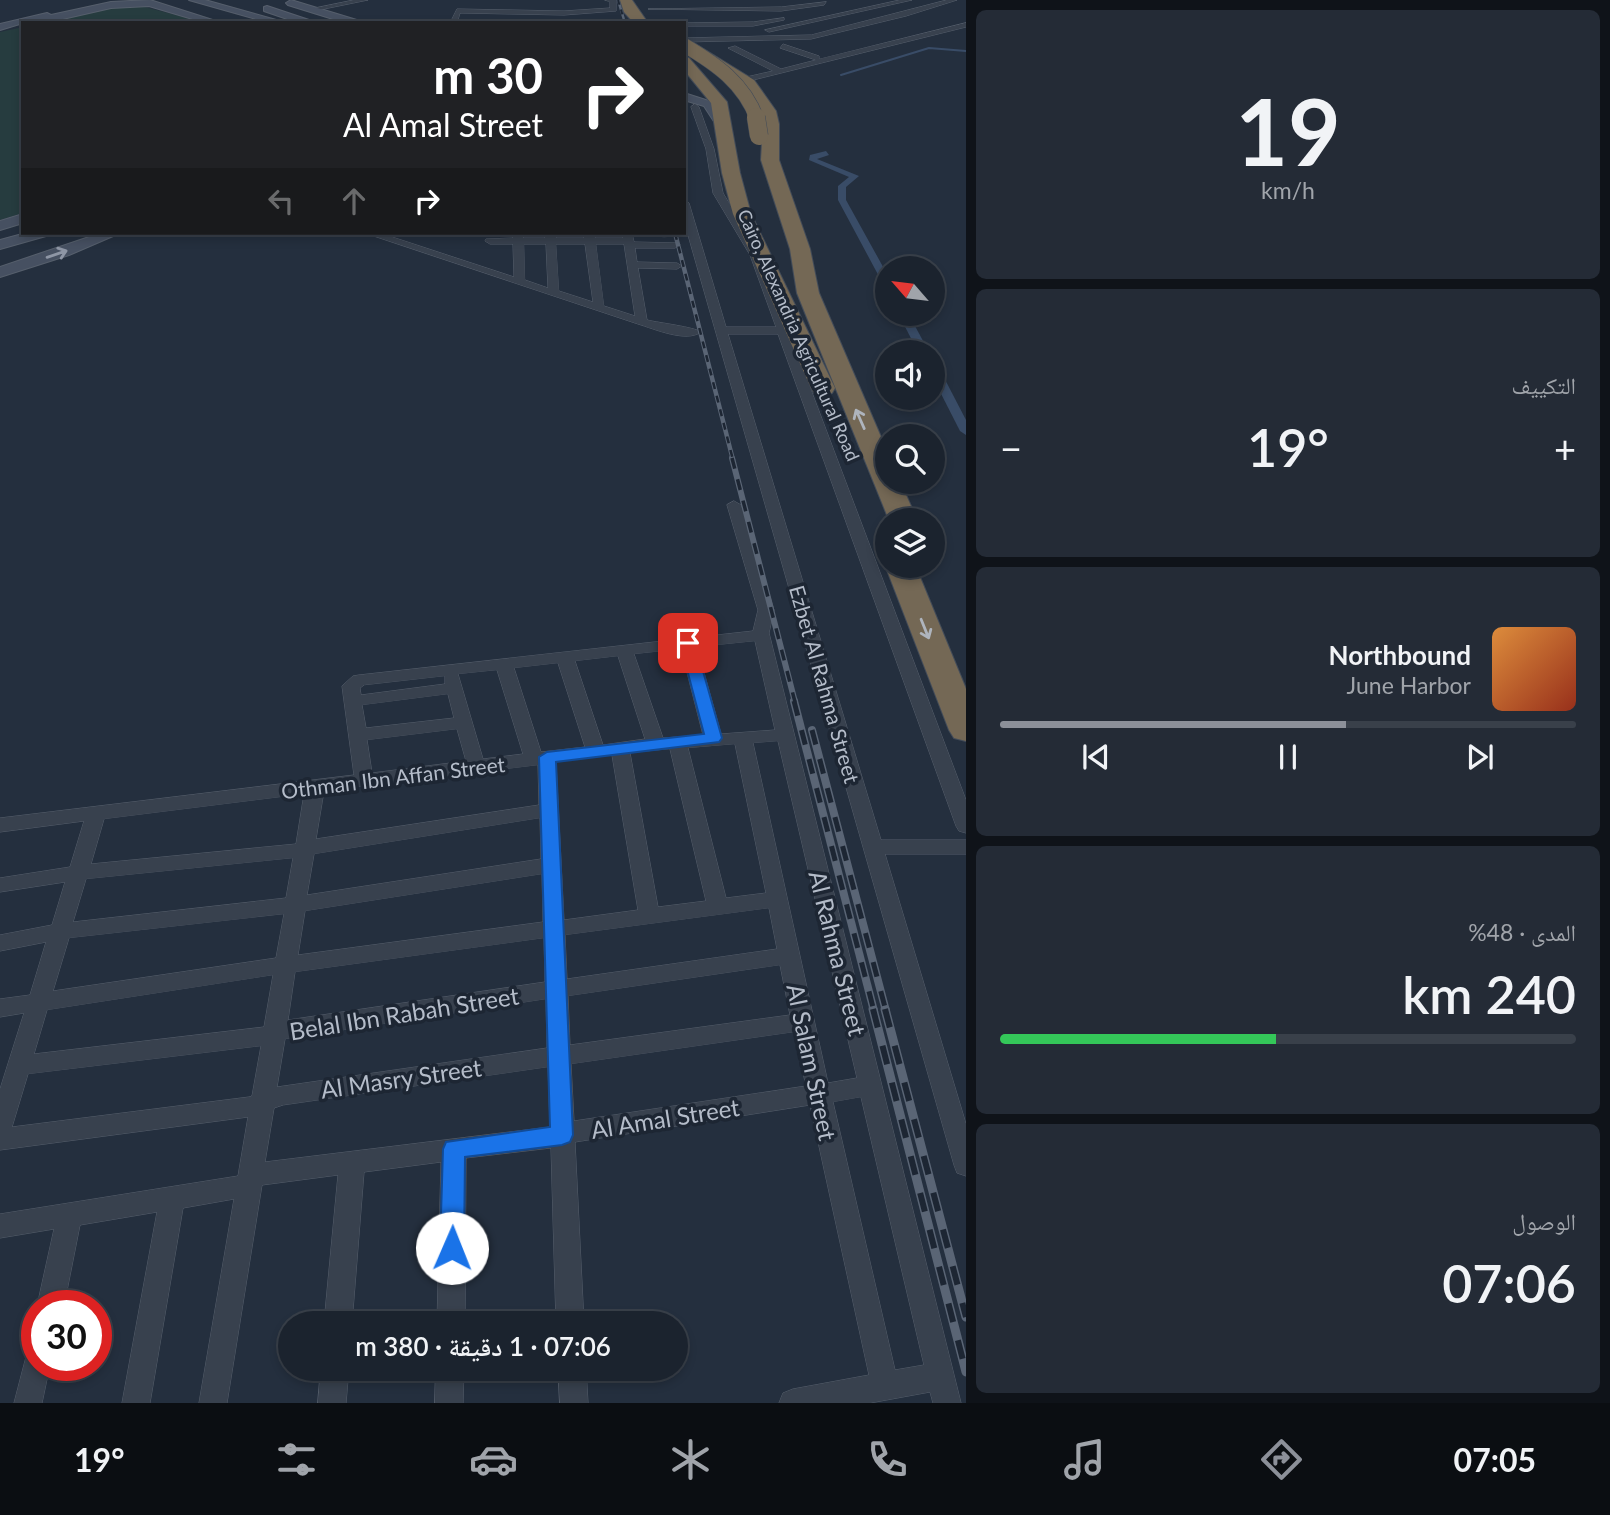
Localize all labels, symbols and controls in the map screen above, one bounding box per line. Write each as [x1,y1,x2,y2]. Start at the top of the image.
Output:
text: 30 m [433,46,543,104]
icon: right [567,49,658,140]
text: 19 [1235,76,1341,185]
text: Al Amal Street [343,105,543,144]
text: km/h [1261,176,1315,204]
icon: left [262,182,300,220]
icon: ahead [335,182,373,220]
icon: right [408,182,446,220]
street label: Cairo, Alexandria Agricultural Road [733,206,865,464]
one-way arrow [46,247,68,259]
north arrow [875,256,945,326]
map controls [875,256,945,578]
button: sound [875,340,945,410]
text: التكييف [1511,371,1576,399]
one-way arrow [853,408,866,430]
text: 19° [1247,416,1329,478]
button: search [875,424,945,494]
text: − [1000,425,1022,471]
text: + [1554,425,1576,471]
button: layers [875,508,945,578]
street label: Ezbet Al Rahma Street [785,582,865,786]
pin [658,613,718,673]
one-way arrow [919,617,932,639]
icon: arrive [669,624,707,662]
text: Northbound [1329,639,1471,671]
text: June Harbor [1347,671,1471,699]
icon: previous [1077,738,1115,776]
icon: pause [1269,738,1307,776]
icon: next [1461,738,1499,776]
street label: Othman Ibn Affan Street [280,751,507,803]
street label: Al Rahma Street [803,867,873,1039]
text: المدى · 48% [1468,918,1576,946]
text: 240 km [1402,963,1576,1025]
street label: Belal Ibn Rabah Street [287,980,521,1045]
street label: Al Salam Street [781,981,843,1143]
street label: Al Masry Street [319,1052,484,1104]
street label: Al Amal Street [589,1092,742,1144]
text: الوصول [1512,1207,1576,1235]
position arrow [415,1211,489,1285]
text: 07:06 [1442,1252,1576,1314]
speed limit sign: 30 [21,1290,112,1381]
text: 07:06 · 1 دقيقة · 380 m [355,1330,611,1362]
icon: filters [272,1435,321,1484]
icon: car [469,1435,518,1484]
icon: climate [666,1435,715,1484]
icon: phone [863,1435,912,1484]
icon: music [1060,1435,1109,1484]
icon: directions [1257,1435,1306,1484]
text: 19° [74,1440,124,1479]
text: 07:05 [1454,1440,1536,1479]

